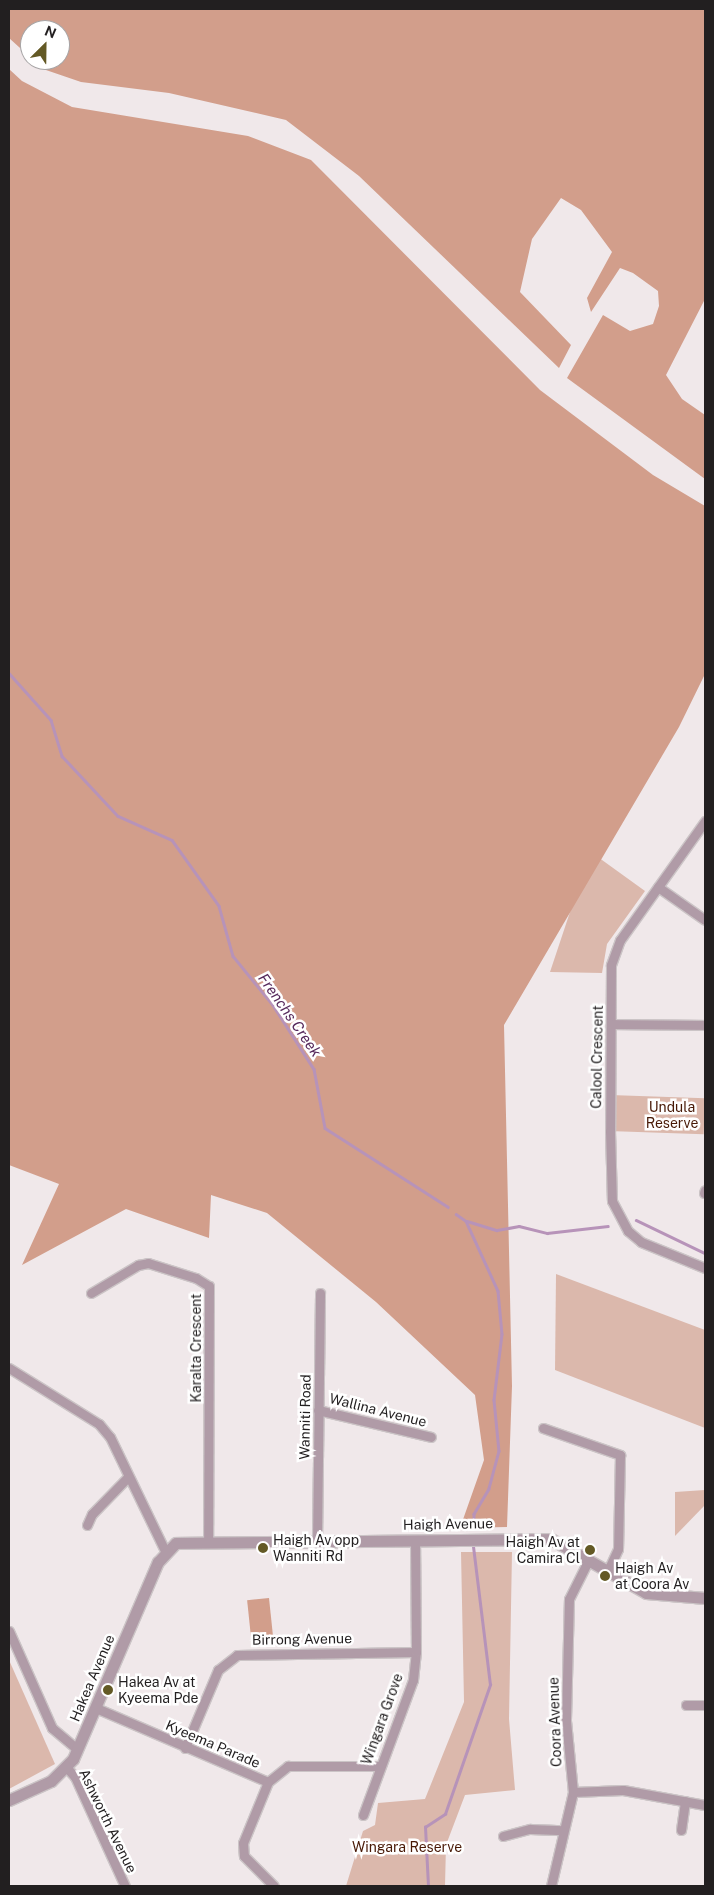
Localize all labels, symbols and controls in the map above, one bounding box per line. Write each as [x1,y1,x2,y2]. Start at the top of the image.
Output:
north arrow [20,20,70,70]
text: N [42,23,59,42]
water label: Frenchs Creek [255,970,325,1060]
street label: Calool Crescent [588,1005,606,1109]
park label: Undula Reserve [646,1099,698,1132]
street label: Karalta Crescent [188,1293,204,1403]
street label: Wanniti Road [296,1374,314,1460]
street label: Wallina Avenue [328,1390,428,1430]
street label: Haigh Avenue [403,1515,493,1533]
place label: Haigh Av opp Wanniti Rd [273,1532,359,1564]
place label: Haigh Av at Camira Cl [506,1534,580,1566]
marker: Haigh Av opp Wanniti Rd [257,1542,269,1554]
marker: Haigh Av at Camira Cl [584,1544,596,1556]
place label: Haigh Av at Coora Av [615,1560,689,1592]
marker: Haigh Av at Coora Av [599,1570,611,1582]
street label: Birrong Avenue [252,1630,352,1648]
street label: Hakea Avenue [66,1632,118,1724]
street label: Wingara Grove [358,1671,406,1767]
place label: Hakea Av at Kyeema Pde [118,1674,198,1706]
street label: Coora Avenue [545,1677,565,1767]
marker: Hakea Av at Kyeema Pde [102,1684,114,1696]
street label: Kyeema Parade [163,1717,263,1771]
street label: Ashworth Avenue [76,1766,140,1876]
park label: Wingara Reserve [352,1839,462,1855]

